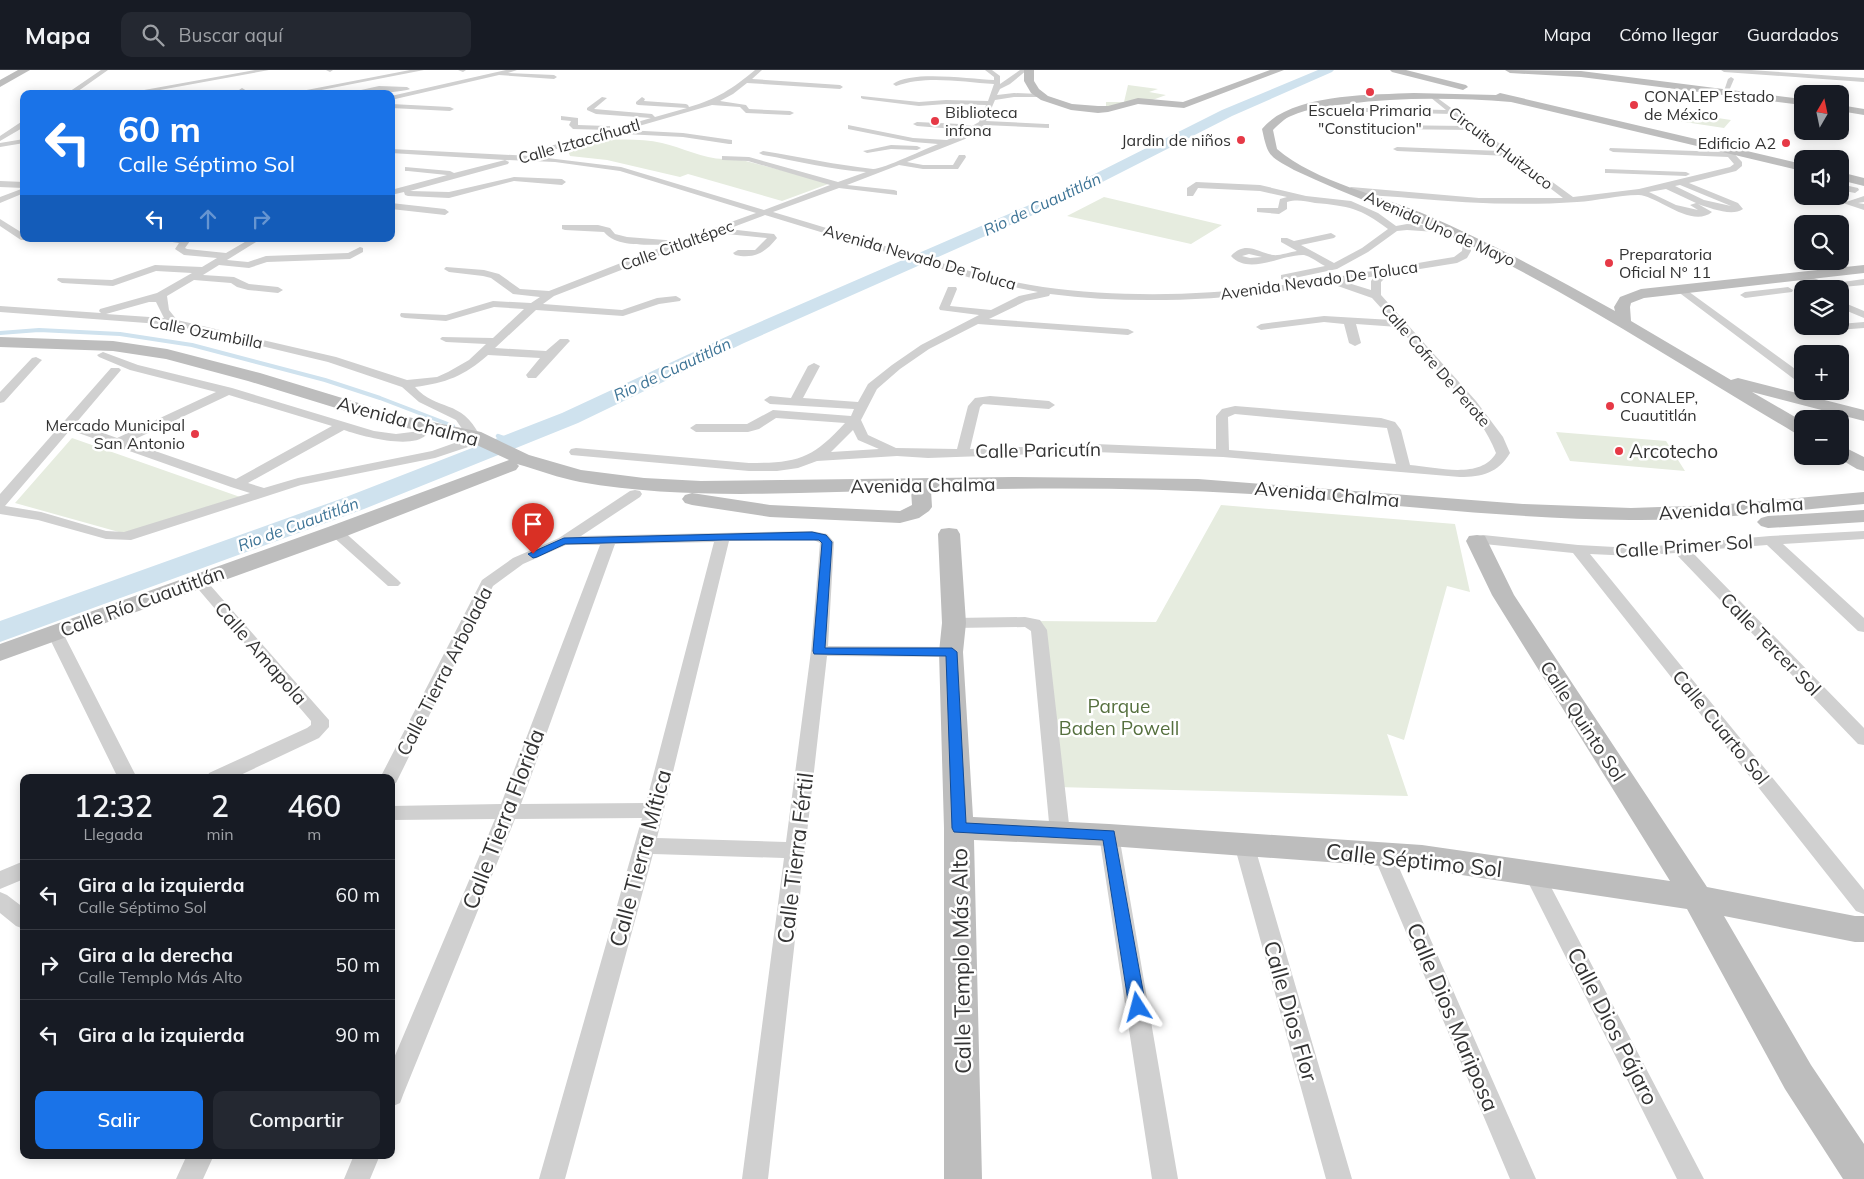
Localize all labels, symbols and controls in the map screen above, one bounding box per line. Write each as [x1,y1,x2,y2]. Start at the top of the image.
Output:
search box [121,12,471,57]
text: Mapa [25,20,91,50]
icon: search [139,21,167,49]
text: Buscar aquí [179,23,283,47]
text: Mapa [1543,23,1591,46]
text: Cómo llegar [1619,23,1719,46]
text: Guardados [1747,23,1839,46]
north arrow [1794,85,1849,140]
map controls [1794,85,1849,465]
marker: Escuela Primaria "Constitucion" [1364,86,1376,98]
place label: CONALEP Estado de México [1644,86,1774,124]
marker: CONALEP Estado de México [1628,99,1640,111]
place label: Escuela Primaria "Constitucion" [1308,100,1432,138]
place label: Biblioteca infona [945,102,1018,140]
street label: Circuito Huitzuco [1445,102,1557,194]
text: 60 m [118,107,201,151]
icon: left [35,110,100,175]
street label: Calle Iztaccíhuatl [516,114,642,168]
marker: Biblioteca infona [929,115,941,127]
place label: Jardin de niños [1121,130,1231,150]
place label: Edificio A2 [1698,133,1776,153]
marker: Jardin de niños [1235,134,1247,146]
marker: Edificio A2 [1780,137,1792,149]
text: Calle Séptimo Sol [118,150,295,178]
button: sound [1794,150,1849,205]
water label: Rio de Cuautitlán [980,168,1104,240]
street label: Avenida Uno de Mayo [1362,186,1518,270]
icon: left [141,205,169,233]
icon: ahead [194,205,222,233]
icon: right [247,205,275,233]
street label: Calle Citlaltépec [618,215,736,275]
button: search [1794,215,1849,270]
street label: Avenida Nevado De Toluca [821,220,1019,294]
place label: Preparatoria Oficial N° 11 [1619,244,1712,282]
street label: Avenida Nevado De Toluca [1219,256,1419,304]
marker: Preparatoria Oficial N° 11 [1603,257,1615,269]
button: layers [1794,280,1849,335]
street label: Calle Cofre De Perote [1377,299,1495,431]
street label: Calle Ozumbilla [147,311,265,353]
water label: Rio de Cuautitlán [610,333,734,405]
button: + [1794,345,1849,400]
place label: CONALEP, Cuautitlán [1620,387,1698,425]
street label: Avenida Chalma [335,391,481,451]
marker: CONALEP, Cuautitlán [1604,400,1616,412]
button: − [1794,410,1849,465]
place label: Mercado Municipal San Antonio [46,415,185,453]
marker: Mercado Municipal San Antonio [189,428,201,440]
street label: Calle Paricutín [975,437,1101,463]
place label: Arcotecho [1629,439,1718,463]
marker: Arcotecho [1613,445,1625,457]
street label: Avenida Chalma [850,472,996,498]
street label: Avenida Chalma [1254,476,1400,512]
street label: Avenida Chalma [1658,491,1804,525]
water label: Rio de Cuautitlán [235,493,361,555]
pin [512,503,554,554]
icon: arrive [519,510,547,538]
street label: Calle Primer Sol [1614,529,1754,563]
street label: Calle Río Cuautitlán [57,560,227,642]
street label: Calle Tierra Arbolada [391,582,497,760]
street label: Calle Tercer Sol [1716,587,1826,701]
street label: Calle Amapola [210,597,312,709]
street label: Calle Quinto Sol [1535,656,1631,786]
street label: Calle Cuarto Sol [1667,665,1775,789]
park label: Parque Baden Powell [1059,694,1179,740]
street label: Calle Tierra Florida [456,725,550,913]
street label: Calle Tierra Mítica [603,766,677,950]
street label: Calle Tierra Fértil [771,771,819,945]
text: 12:32 [74,787,153,825]
text: 2 [211,787,229,825]
text: 460 [287,787,341,825]
text: Llegada [83,824,143,844]
text: min [206,824,234,844]
text: m [307,824,321,844]
street label: Calle Séptimo Sol [1325,837,1503,883]
street label: Calle Templo Más Alto [945,848,977,1074]
text: Gira a la izquierda [78,873,244,897]
icon: left [35,881,63,909]
text: 60 m [336,883,380,907]
text: Calle Séptimo Sol [78,897,207,917]
street label: Calle Dios Mariposa [1401,918,1505,1116]
street label: Calle Dios Flor [1258,937,1324,1085]
street label: Calle Dios Pájaro [1561,942,1665,1110]
text: Gira a la derecha [78,943,233,967]
icon: right [35,951,63,979]
text: 50 m [336,953,380,977]
text: Calle Templo Más Alto [78,967,242,987]
position arrow [1111,980,1163,1032]
icon: left [35,1021,63,1049]
text: Gira a la izquierda [78,1023,244,1047]
text: 90 m [336,1023,380,1047]
button: Salir [35,1091,203,1149]
button: Compartir [213,1091,380,1149]

